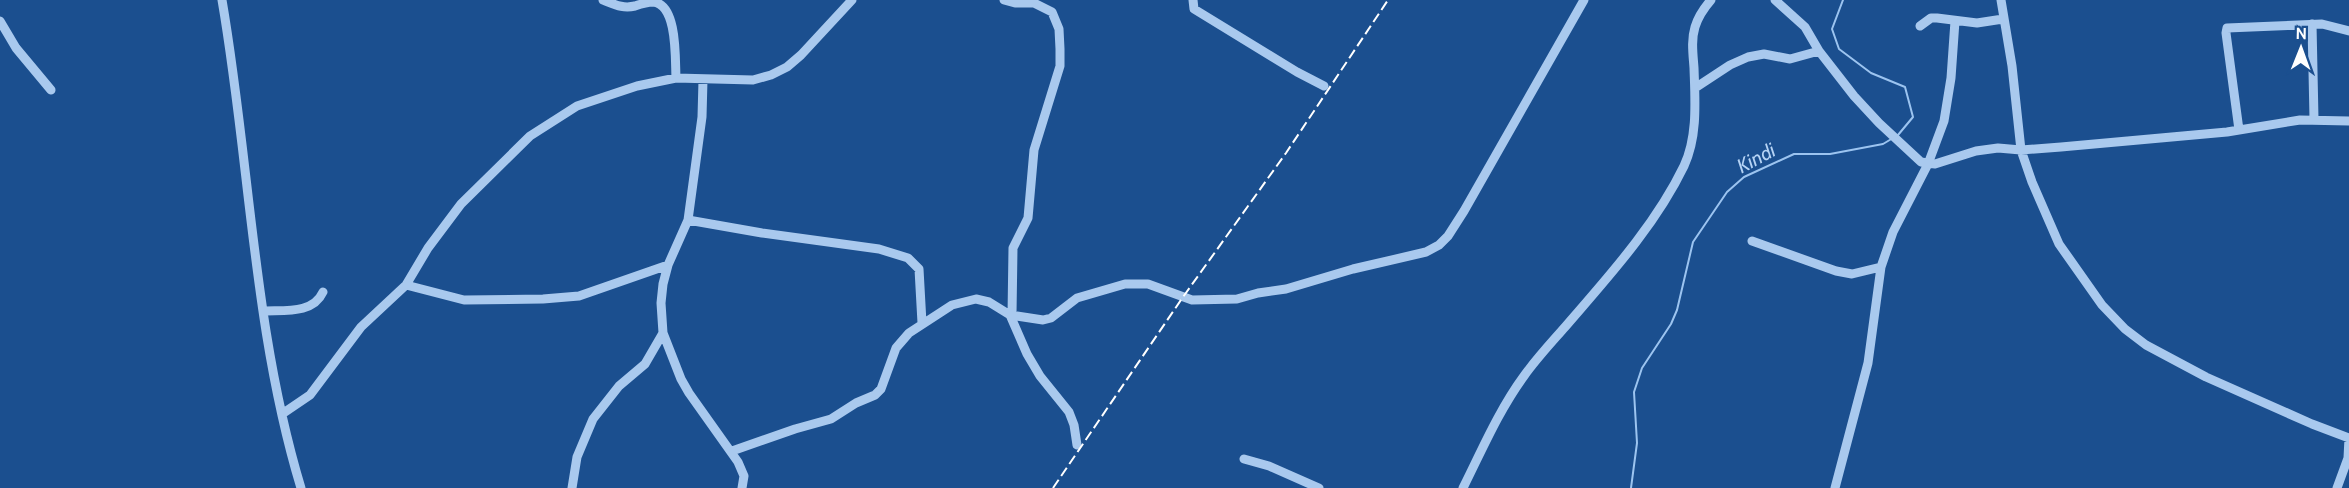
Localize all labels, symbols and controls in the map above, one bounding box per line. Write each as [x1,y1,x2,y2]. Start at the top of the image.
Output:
north arrow [2271,18,2331,78]
text: N [2295,24,2307,43]
water label: Kindi [1733,138,1780,178]

